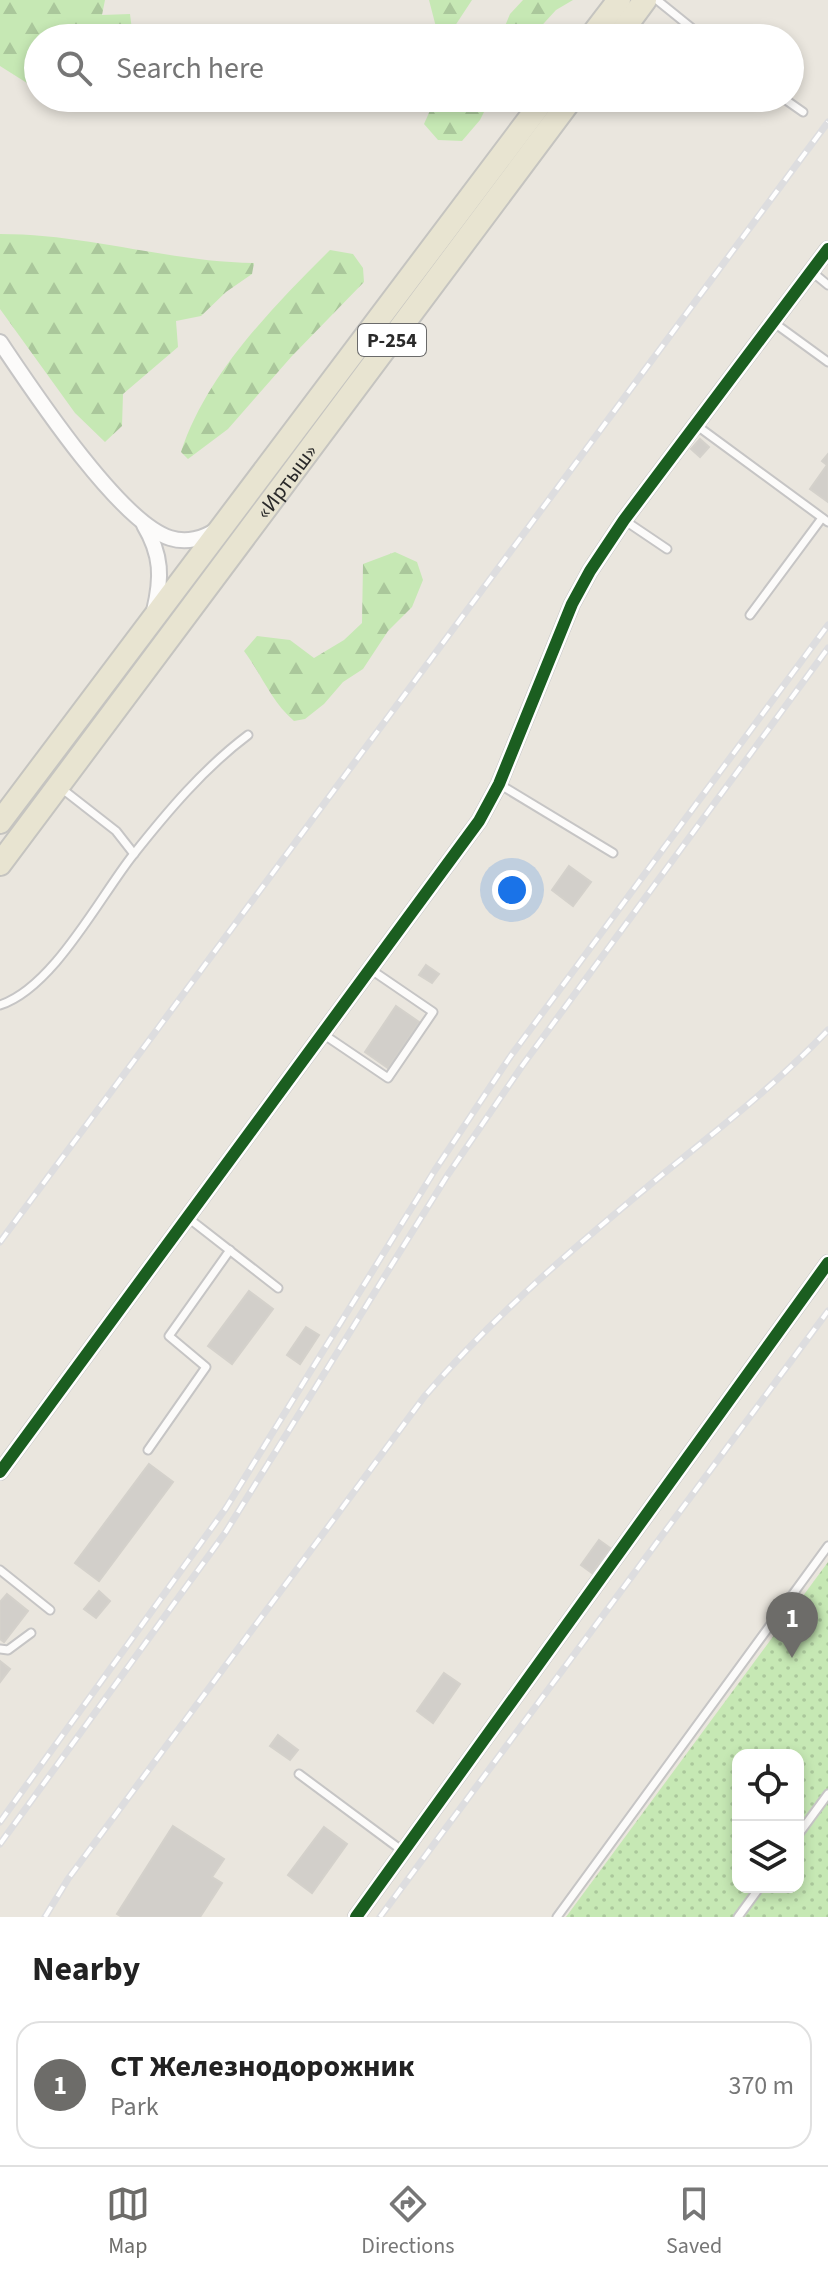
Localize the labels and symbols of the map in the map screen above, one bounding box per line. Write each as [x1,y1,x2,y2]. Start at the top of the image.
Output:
road number: Р-254 [358,324,426,356]
street label: «Иртыш» [248,437,326,526]
your location [492,870,532,910]
pin: 1 [766,1592,818,1658]

